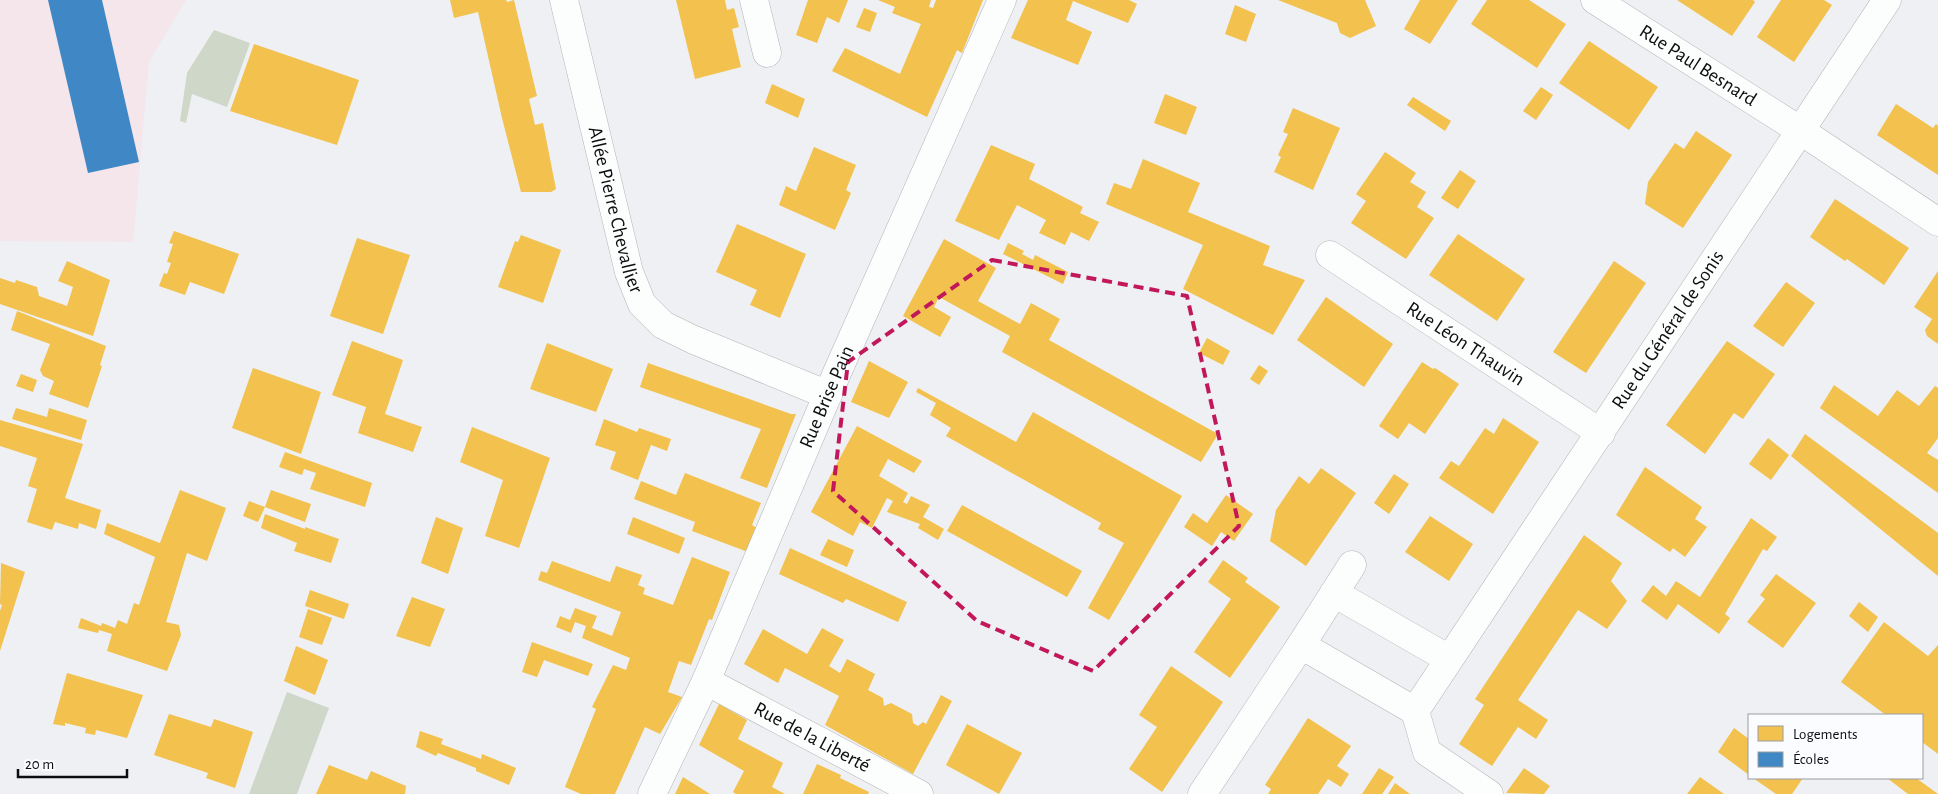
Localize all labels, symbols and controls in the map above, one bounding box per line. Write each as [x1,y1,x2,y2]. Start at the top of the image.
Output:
street label: Rue Paul Besnard [1636,21,1760,110]
street label: Allée Pierre Chevallier [585,125,647,297]
street label: Rue du Général de Sonis [1608,247,1728,413]
street label: Rue Léon Thauvin [1403,298,1528,390]
street label: Rue Brise Pain [796,343,858,451]
street label: Rue de la Liberté [751,698,873,776]
legend [1748,714,1923,779]
text: Logements [1793,727,1858,742]
scale bar [18,746,126,778]
text: Écoles [1793,750,1829,767]
text: 20 m [25,757,54,772]

